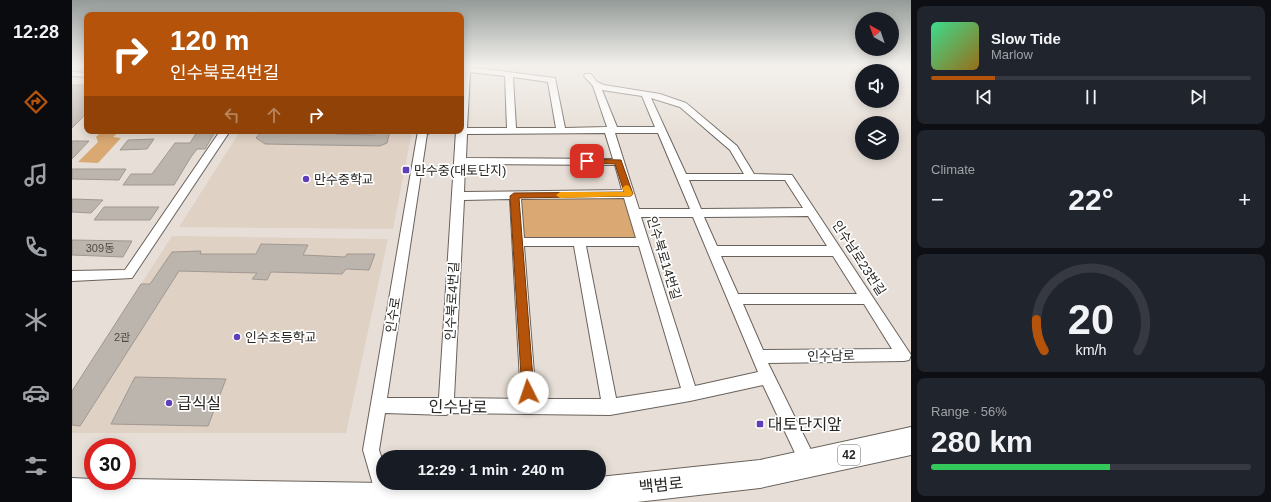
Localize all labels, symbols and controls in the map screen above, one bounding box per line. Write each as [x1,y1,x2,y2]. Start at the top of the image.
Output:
north arrow [855,12,899,56]
map controls [855,12,899,160]
text: 12:28 [13,22,59,42]
text: 120 m [170,25,249,56]
icon: right [104,28,156,80]
text: Slow Tide [991,30,1061,47]
text: Marlow [991,47,1033,62]
text: 인수북로4번길 [170,63,279,83]
button: sound [855,64,899,108]
icon: previous [973,86,995,108]
icon: pause [1080,86,1102,108]
icon: next [1187,86,1209,108]
icon: directions [22,88,50,116]
icon: left [221,104,243,126]
icon: ahead [263,104,285,126]
icon: right [305,104,327,126]
button: layers [855,116,899,160]
pin [570,144,604,178]
icon: arrive [576,150,598,172]
icon: music [22,161,50,189]
text: Climate [931,162,975,177]
place label: 만수중(대토단지) [414,163,506,178]
marker: 만수중(대토단지) [401,165,411,175]
place label: 만수중학교 [314,172,374,187]
marker: 만수중학교 [301,174,311,184]
text: 22° [1068,183,1114,216]
text: − [931,187,944,212]
text: + [1238,187,1251,212]
street label: 인수북로14번길 [644,215,684,301]
street label: 인수남로23번길 [829,218,889,298]
icon: phone [22,233,50,261]
house number: 309동 [86,242,114,254]
street label: 인수북로4번길 [442,261,462,341]
street label: 인수로 [383,296,403,334]
text: 20 [1068,296,1114,343]
icon: climate [22,306,50,334]
place label: 인수초등학교 [245,330,317,345]
house number: 2관 [114,331,130,343]
marker: 인수초등학교 [232,332,242,342]
text: km/h [1076,342,1107,358]
street label: 인수남로 [807,348,855,364]
position arrow [507,371,549,413]
icon: car [22,379,50,407]
place label: 급식실 [177,395,221,412]
marker: 급식실 [164,398,174,408]
street label: 인수남로 [428,398,488,416]
text: Range · 56% [931,404,1007,419]
place label: 대토단지앞 [768,416,842,433]
marker: 대토단지앞 [755,419,765,429]
text: 280 km [931,425,1033,458]
speed limit sign: 30 [84,438,136,490]
road number: 42 [838,445,860,465]
icon: filters [22,452,50,480]
text: 12:29 · 1 min · 240 m [418,461,564,478]
street label: 백범로 [638,474,684,496]

